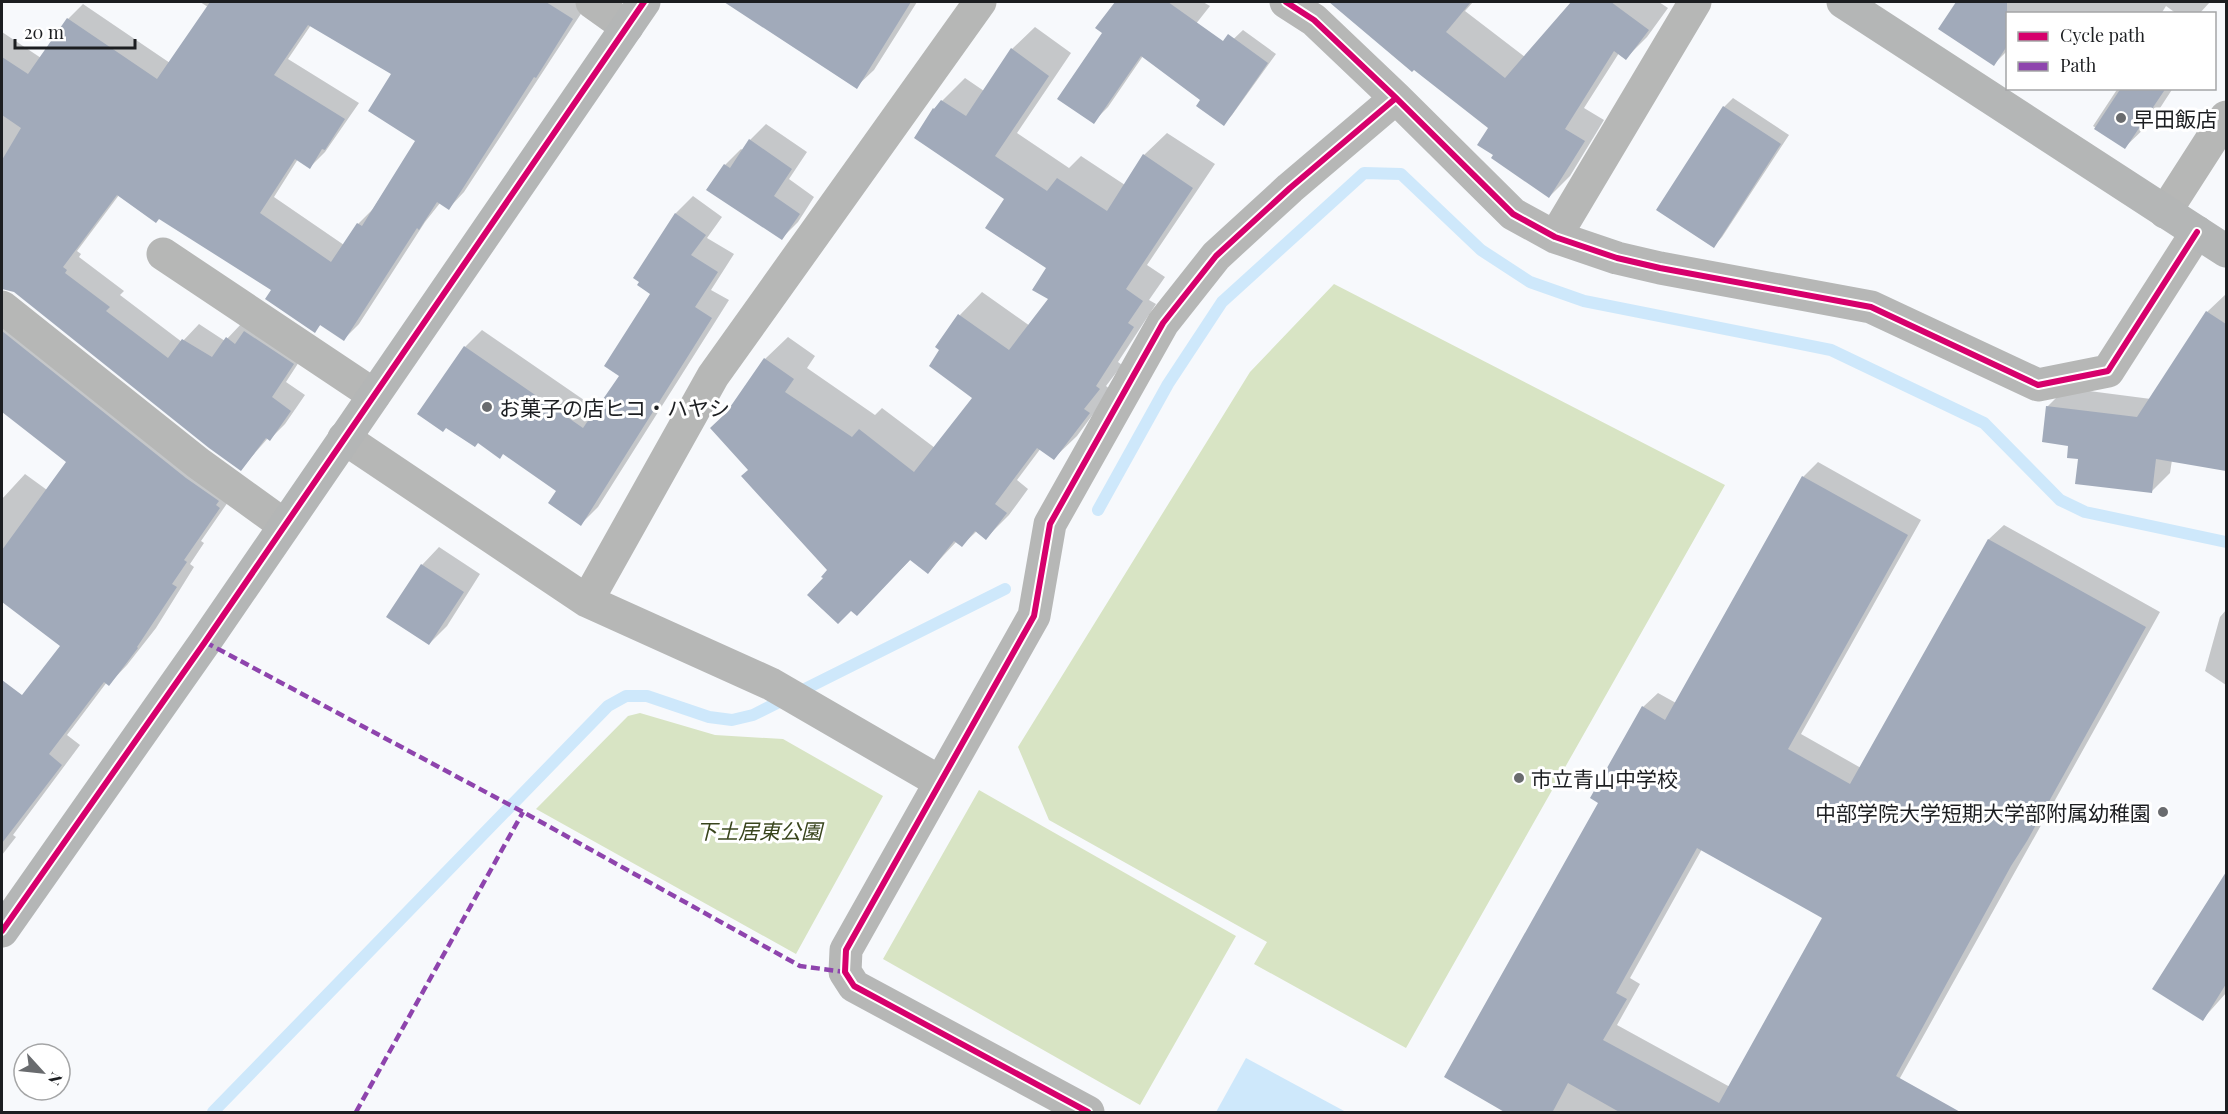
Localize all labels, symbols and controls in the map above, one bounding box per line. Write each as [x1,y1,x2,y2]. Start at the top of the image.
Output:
scale bar [15,12,135,50]
legend [2006,12,2216,90]
text: 20 m [24,20,64,44]
text: Cycle path [2060,23,2145,47]
text: Path [2060,53,2097,77]
place label: 早田飯店 [2133,104,2217,132]
marker: 早田飯店 [2114,111,2128,125]
place label: お菓子の店ヒコ・ハヤシ [499,393,730,421]
marker: お菓子の店ヒコ・ハヤシ [480,400,494,414]
place label: 市立青山中学校 [1531,764,1678,792]
marker: 市立青山中学校 [1512,771,1526,785]
place label: 中部学院大学短期大学部附属幼稚園 [1815,798,2151,826]
marker: 中部学院大学短期大学部附属幼稚園 [2156,805,2170,819]
park label: 下土居東公園 [696,816,825,844]
north arrow [12,1042,72,1102]
text: N [44,1069,68,1089]

